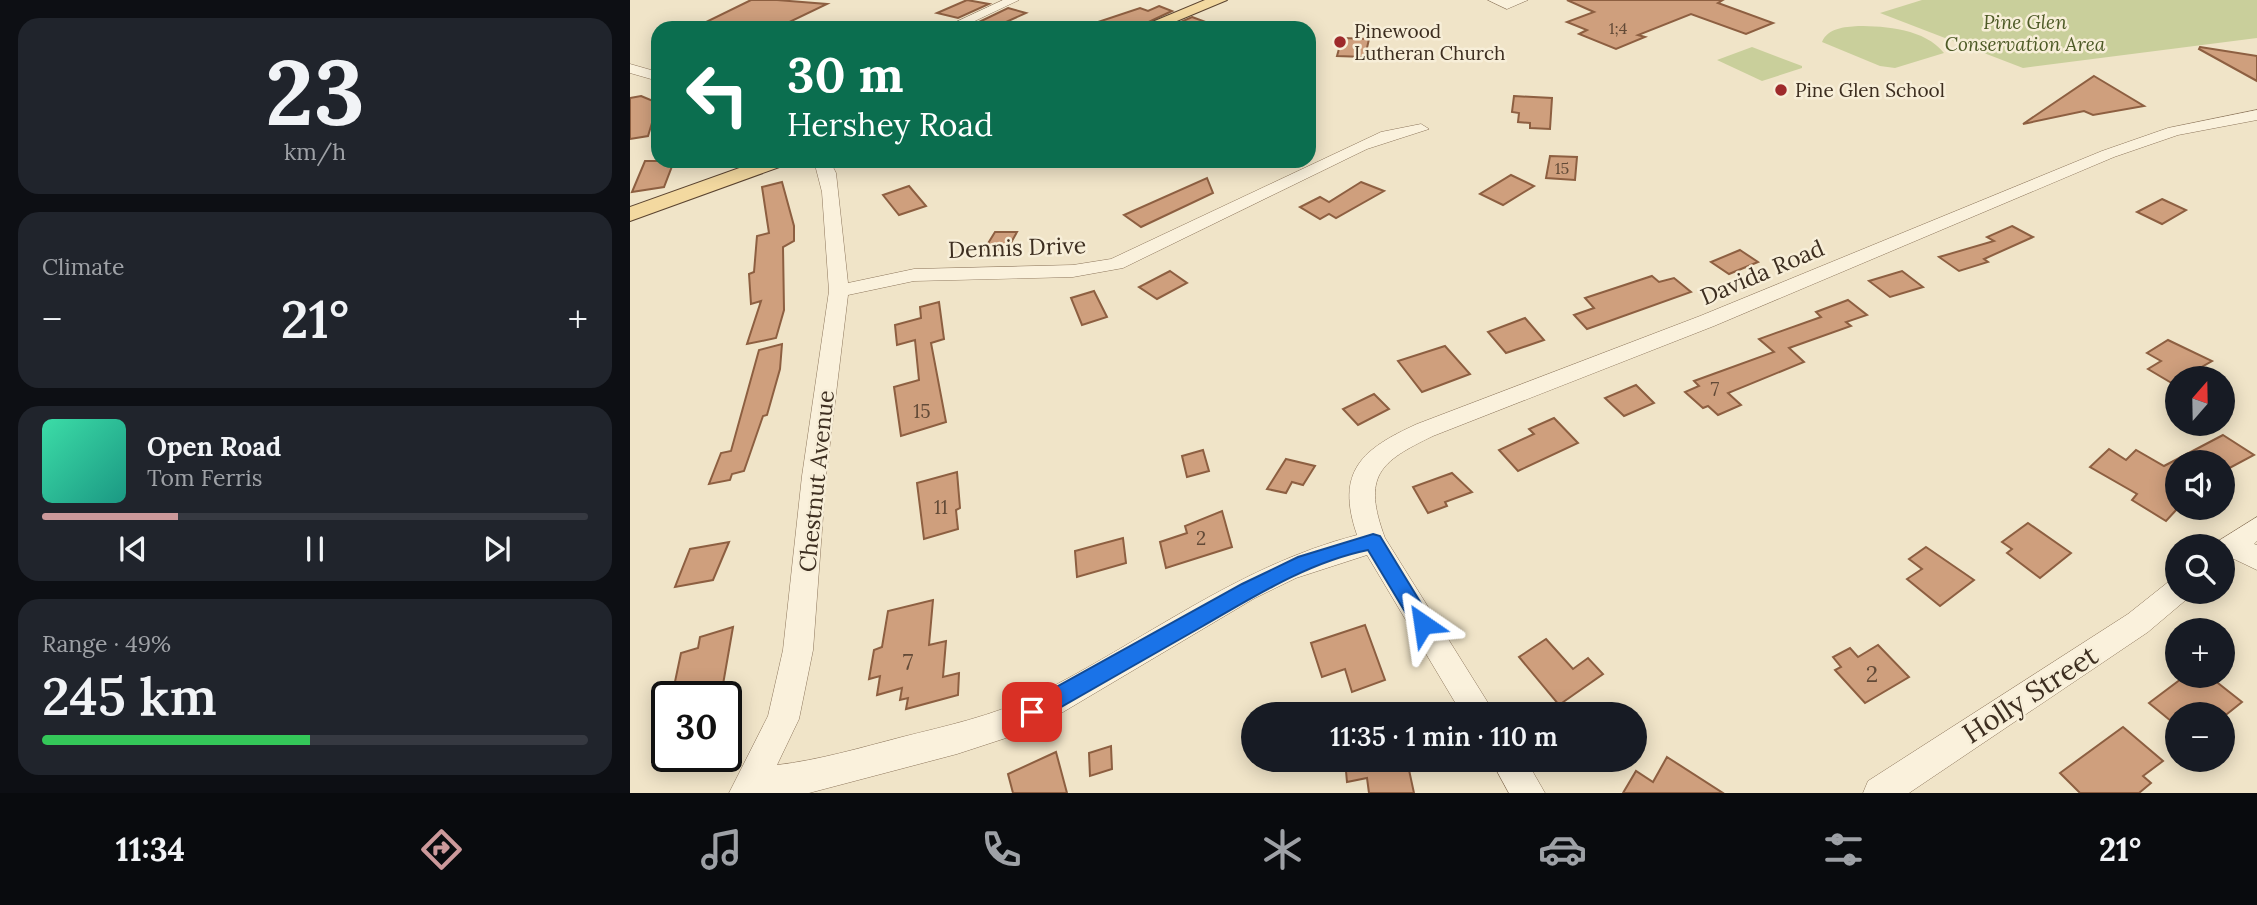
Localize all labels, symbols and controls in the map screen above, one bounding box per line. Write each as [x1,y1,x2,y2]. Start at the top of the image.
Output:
park label: Pine Glen Conservation Area [1945,10,2106,56]
house number: 1;4 [1609,18,1628,38]
place label: Pinewood Lutheran Church [1354,19,1505,65]
text: 23 [265,33,365,150]
marker: Pinewood Lutheran Church [1332,34,1348,50]
text: 30 m [787,43,904,105]
icon: left [672,49,763,140]
place label: Pine Glen School [1795,78,1945,102]
marker: Pine Glen School [1773,82,1789,98]
text: Hershey Road [787,104,993,145]
text: km/h [284,137,346,166]
house number: 15 [1555,158,1569,178]
street label: Dennis Drive [947,230,1087,264]
street label: Davida Road [1696,233,1829,311]
text: Climate [42,252,124,281]
text: 21° [281,286,349,352]
text: − [42,295,62,343]
text: + [568,295,588,343]
north arrow [2165,366,2235,436]
map controls [2165,366,2235,772]
house number: 7 [1711,377,1720,401]
street label: Chestnut Avenue [792,389,840,573]
house number: 15 [913,399,931,423]
text: Open Road [147,430,281,463]
button: sound [2165,450,2235,520]
text: Tom Ferris [147,463,262,492]
house number: 11 [934,495,948,519]
house number: 2 [1196,526,1206,550]
icon: previous [114,530,152,568]
icon: pause [296,530,334,568]
icon: next [478,530,516,568]
button: search [2165,534,2235,604]
position arrow [1386,587,1460,661]
button: + [2165,618,2235,688]
text: Range · 49% [42,629,171,658]
street label: Holly Street [1956,637,2105,751]
house number: 7 [903,647,914,676]
house number: 2 [1866,659,1878,688]
text: 245 km [42,663,217,729]
speed limit sign: 30 [651,681,742,772]
pin [1002,682,1062,742]
icon: arrive [1013,693,1051,731]
button: − [2165,702,2235,772]
text: 11:35 · 1 min · 110 m [1330,720,1558,753]
icon: directions [417,825,466,874]
icon: music [697,825,746,874]
icon: phone [977,825,1026,874]
icon: climate [1258,825,1307,874]
icon: car [1538,825,1587,874]
icon: filters [1819,825,1868,874]
text: 11:34 [116,829,185,870]
text: 21° [2099,829,2141,870]

